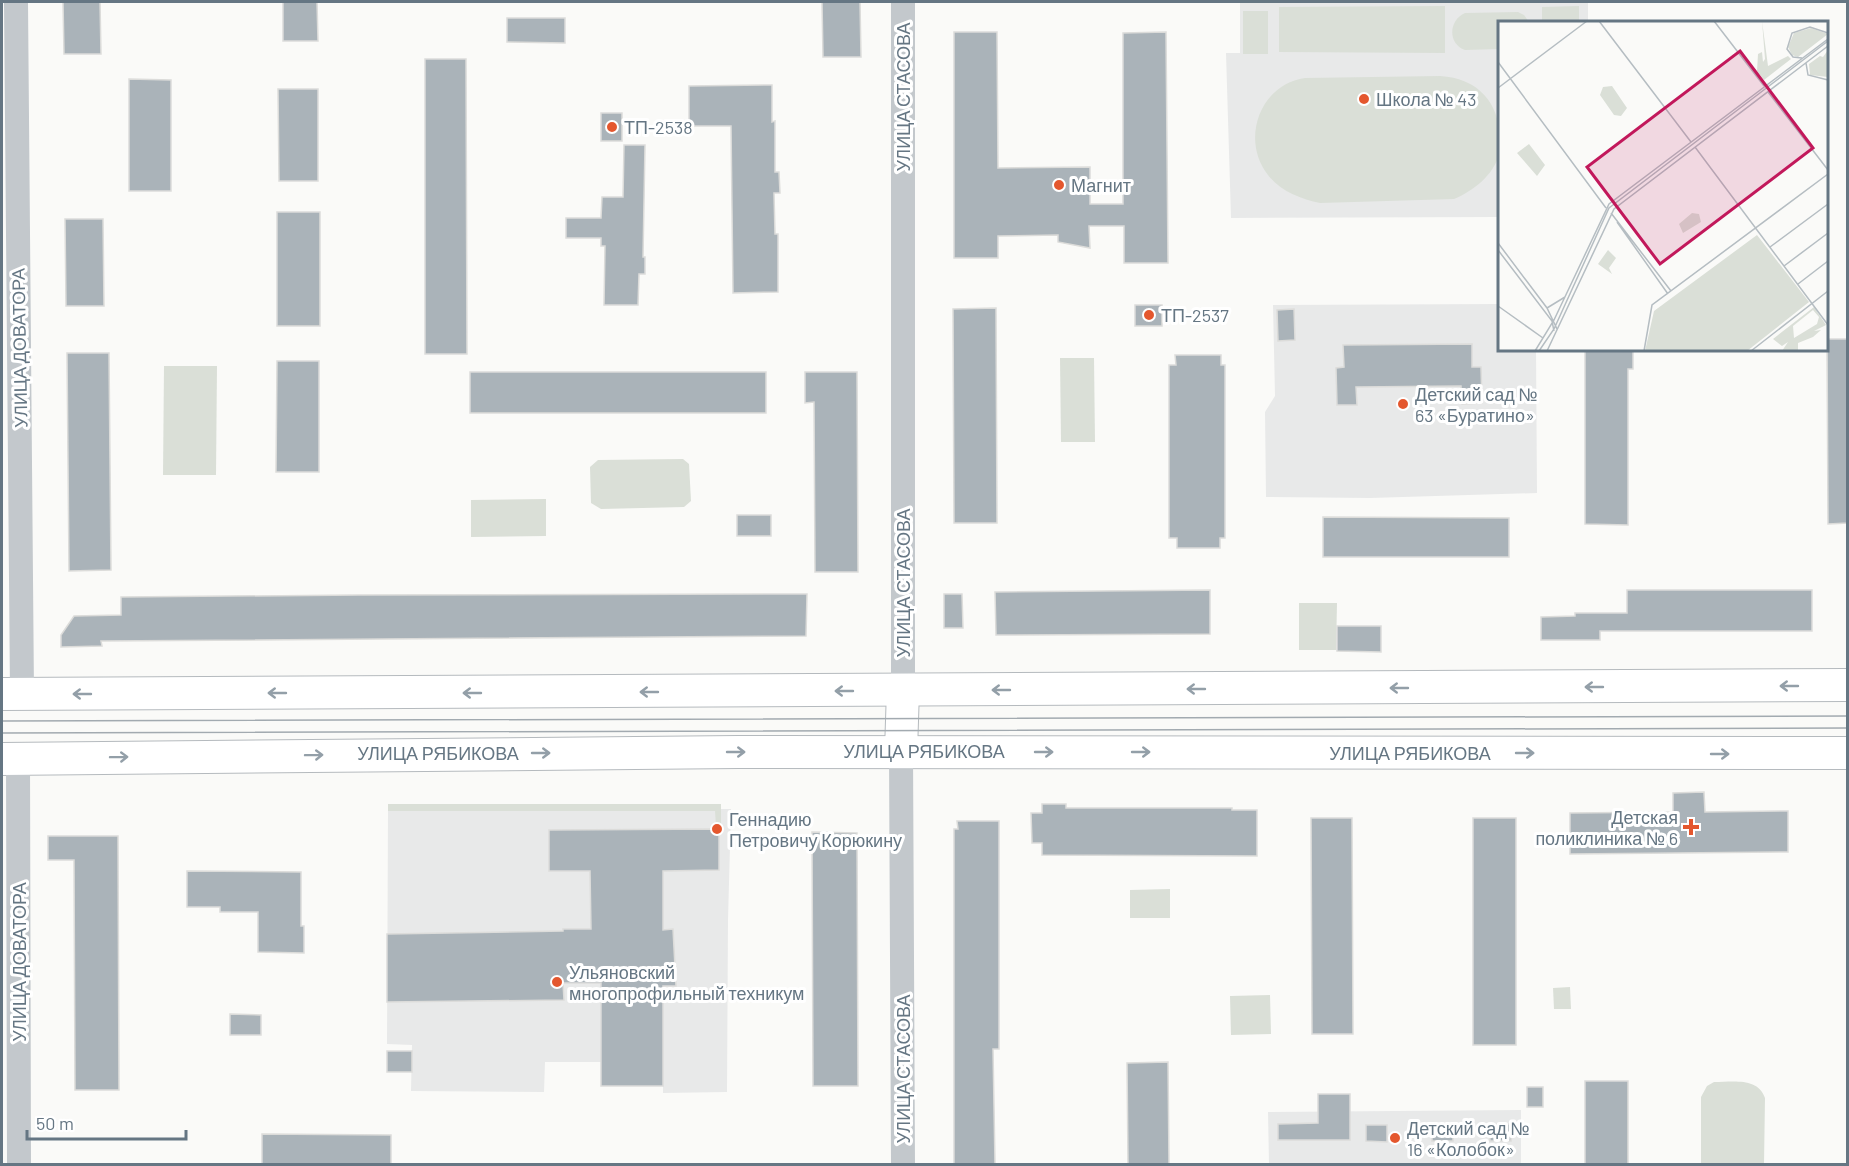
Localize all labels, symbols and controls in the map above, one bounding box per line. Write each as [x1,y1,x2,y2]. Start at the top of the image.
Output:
inset map [1498,21,1828,351]
street label: УЛИЦА СТАСОВА [892,23,914,171]
place label: Школа № 43 [1376,88,1476,110]
marker: Школа № 43 [1357,92,1371,106]
place label: ТП-2538 [624,116,693,138]
marker: ТП-2538 [605,120,619,134]
place label: Магнит [1071,174,1131,196]
marker: Магнит [1052,178,1066,192]
street label: УЛИЦА ДОВАТОРА [7,268,31,428]
place label: ТП-2537 [1161,304,1229,326]
marker: ТП-2537 [1142,308,1156,322]
place label: Детский сад № 63 «Буратино» [1415,383,1538,426]
marker: Детский сад № 63 «Буратино» [1396,397,1410,411]
street label: УЛИЦА СТАСОВА [892,509,914,657]
one-way arrow [1780,680,1800,692]
one-way arrow [1585,681,1605,693]
one-way arrow [1390,682,1410,694]
one-way arrow [1186,683,1206,695]
one-way arrow [991,684,1011,696]
one-way arrow [835,685,855,697]
one-way arrow [640,686,660,698]
one-way arrow [267,687,287,699]
one-way arrow [462,687,482,699]
one-way arrow [72,688,92,700]
street label: УЛИЦА РЯБИКОВА [843,740,1005,762]
street label: УЛИЦА РЯБИКОВА [357,742,519,764]
street label: УЛИЦА РЯБИКОВА [1329,742,1491,764]
one-way arrow [725,746,745,758]
one-way arrow [1033,746,1053,758]
one-way arrow [1130,746,1150,758]
one-way arrow [530,747,550,759]
one-way arrow [1514,747,1534,759]
one-way arrow [1709,748,1729,760]
one-way arrow [303,749,323,760]
one-way arrow [108,752,128,763]
place label: Детская поликлиника № 6 [1535,806,1678,849]
place label: Геннадию Петровичу Корюкину [729,808,902,851]
marker: Детская поликлиника № 6 [1682,818,1700,836]
marker: Геннадию Петровичу Корюкину [710,822,724,836]
street label: УЛИЦА ДОВАТОРА [8,882,30,1042]
place label: Ульяновский многопрофильный техникум [569,961,804,1004]
marker: Ульяновский многопрофильный техникум [550,975,564,989]
street label: УЛИЦА СТАСОВА [892,995,914,1143]
scale bar [27,1103,186,1141]
text: 50 m [36,1112,74,1134]
place label: Детский сад № 16 «Колобок» [1407,1117,1530,1160]
marker: Детский сад № 16 «Колобок» [1388,1131,1402,1145]

